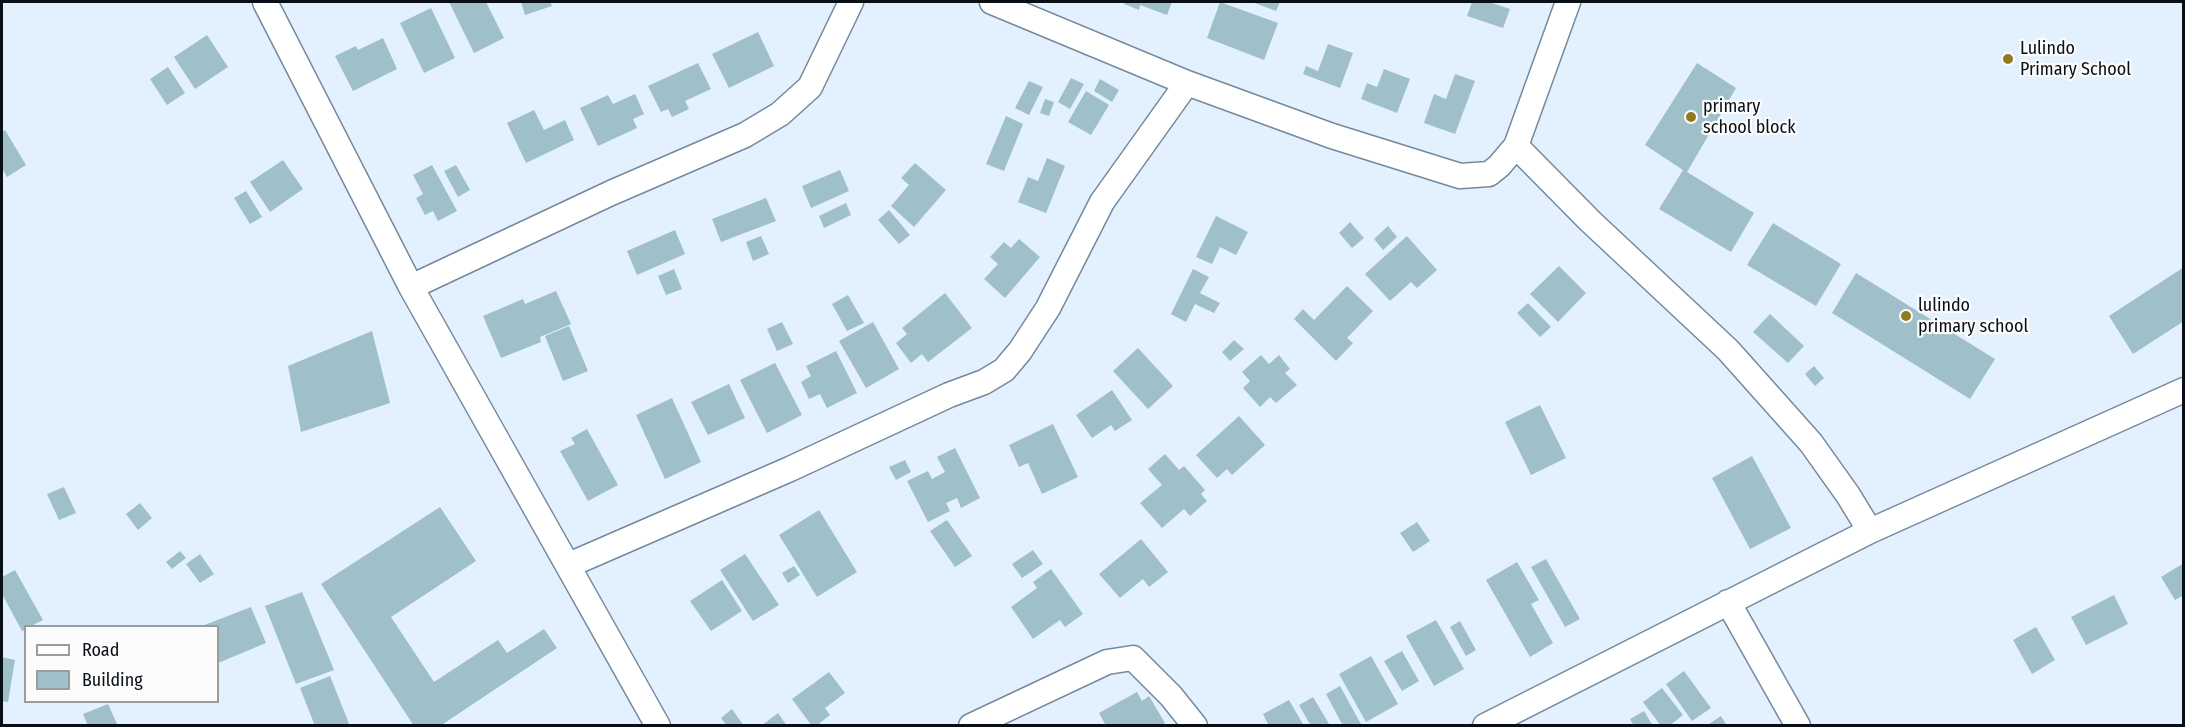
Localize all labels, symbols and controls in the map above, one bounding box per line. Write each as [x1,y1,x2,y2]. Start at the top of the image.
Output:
place label: Lulindo Primary School [2020,38,2131,80]
marker: Lulindo Primary School [2001,52,2015,66]
place label: primary school block [1703,96,1796,138]
marker: primary school block [1684,110,1698,124]
place label: lulindo primary school [1918,295,2028,338]
marker: lulindo primary school [1899,309,1913,323]
legend [24,625,219,703]
text: Road [82,639,119,661]
text: Building [82,669,143,691]

